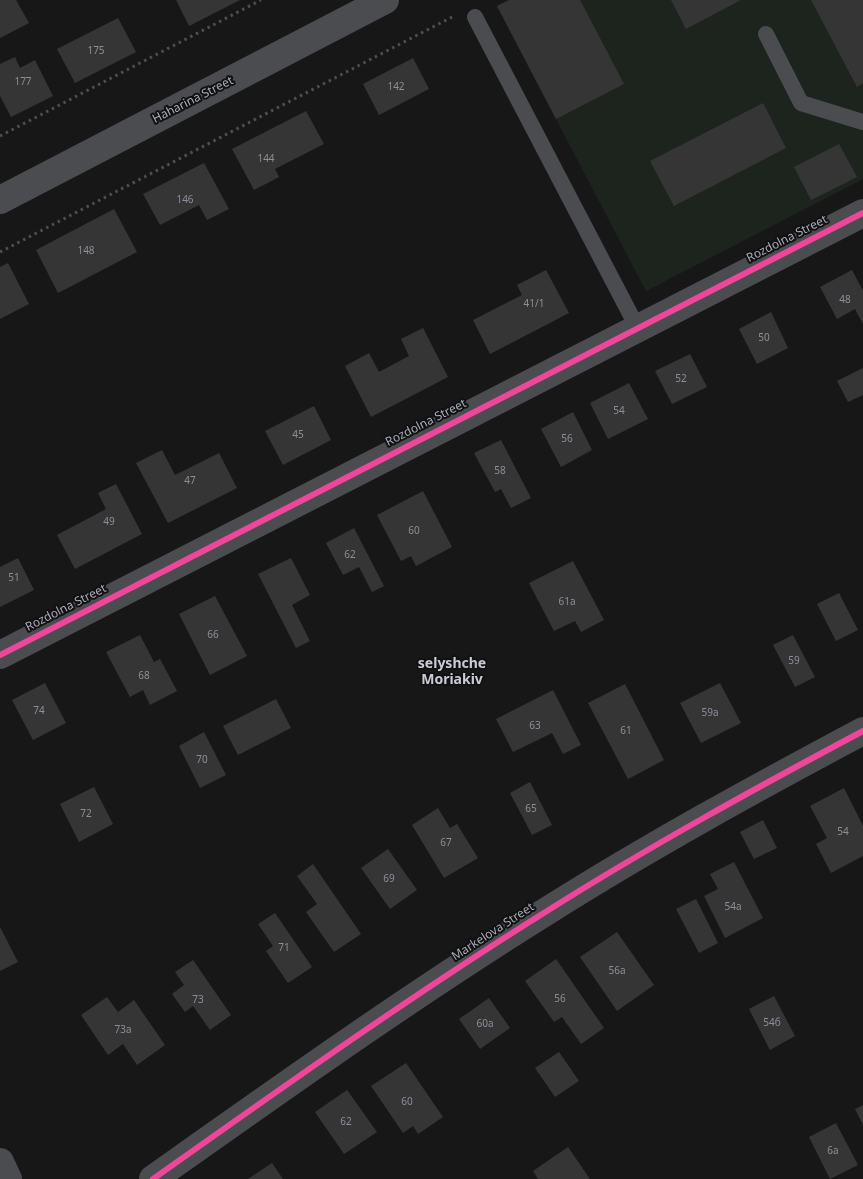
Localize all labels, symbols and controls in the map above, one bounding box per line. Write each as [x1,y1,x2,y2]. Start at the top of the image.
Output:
house number: 175 [87,45,105,57]
street label: Haharina Street [150,73,236,127]
house number: 177 [14,76,32,88]
house number: 142 [387,81,405,93]
house number: 144 [257,153,275,165]
house number: 146 [176,194,194,206]
street label: Rozdolna Street [744,212,830,266]
house number: 148 [77,245,95,257]
house number: 48 [839,294,851,306]
house number: 41/1 [524,298,544,310]
house number: 50 [758,332,770,344]
house number: 52 [675,373,687,385]
street label: Rozdolna Street [383,396,469,450]
house number: 54 [613,405,625,417]
house number: 45 [292,429,304,441]
house number: 56 [561,433,573,445]
house number: 58 [494,465,506,477]
house number: 47 [184,475,196,487]
house number: 49 [103,516,115,528]
house number: 60 [408,525,420,537]
house number: 62 [344,549,356,561]
house number: 51 [8,572,20,584]
street label: Rozdolna Street [23,581,109,635]
house number: 61а [559,596,575,608]
house number: 66 [207,629,219,641]
house number: 59 [788,655,800,667]
district label: selyshche Moriakiv [418,656,486,689]
house number: 68 [138,670,150,682]
house number: 74 [33,705,45,717]
house number: 59а [702,707,718,719]
house number: 63 [529,720,541,732]
house number: 61 [620,725,632,737]
house number: 70 [196,754,208,766]
house number: 65 [525,803,537,815]
house number: 72 [80,808,92,820]
house number: 54 [837,826,849,838]
house number: 67 [440,837,452,849]
house number: 69 [383,873,395,885]
street label: Markelova Street [449,900,537,964]
house number: 54а [725,901,741,913]
house number: 71 [278,942,290,954]
house number: 56а [609,965,625,977]
house number: 56 [554,993,566,1005]
house number: 73 [192,994,204,1006]
house number: 54б [763,1017,781,1029]
house number: 60а [477,1018,493,1030]
house number: 73а [115,1024,131,1036]
house number: 60 [401,1096,413,1108]
house number: 62 [340,1116,352,1128]
house number: 6а [827,1145,839,1157]

